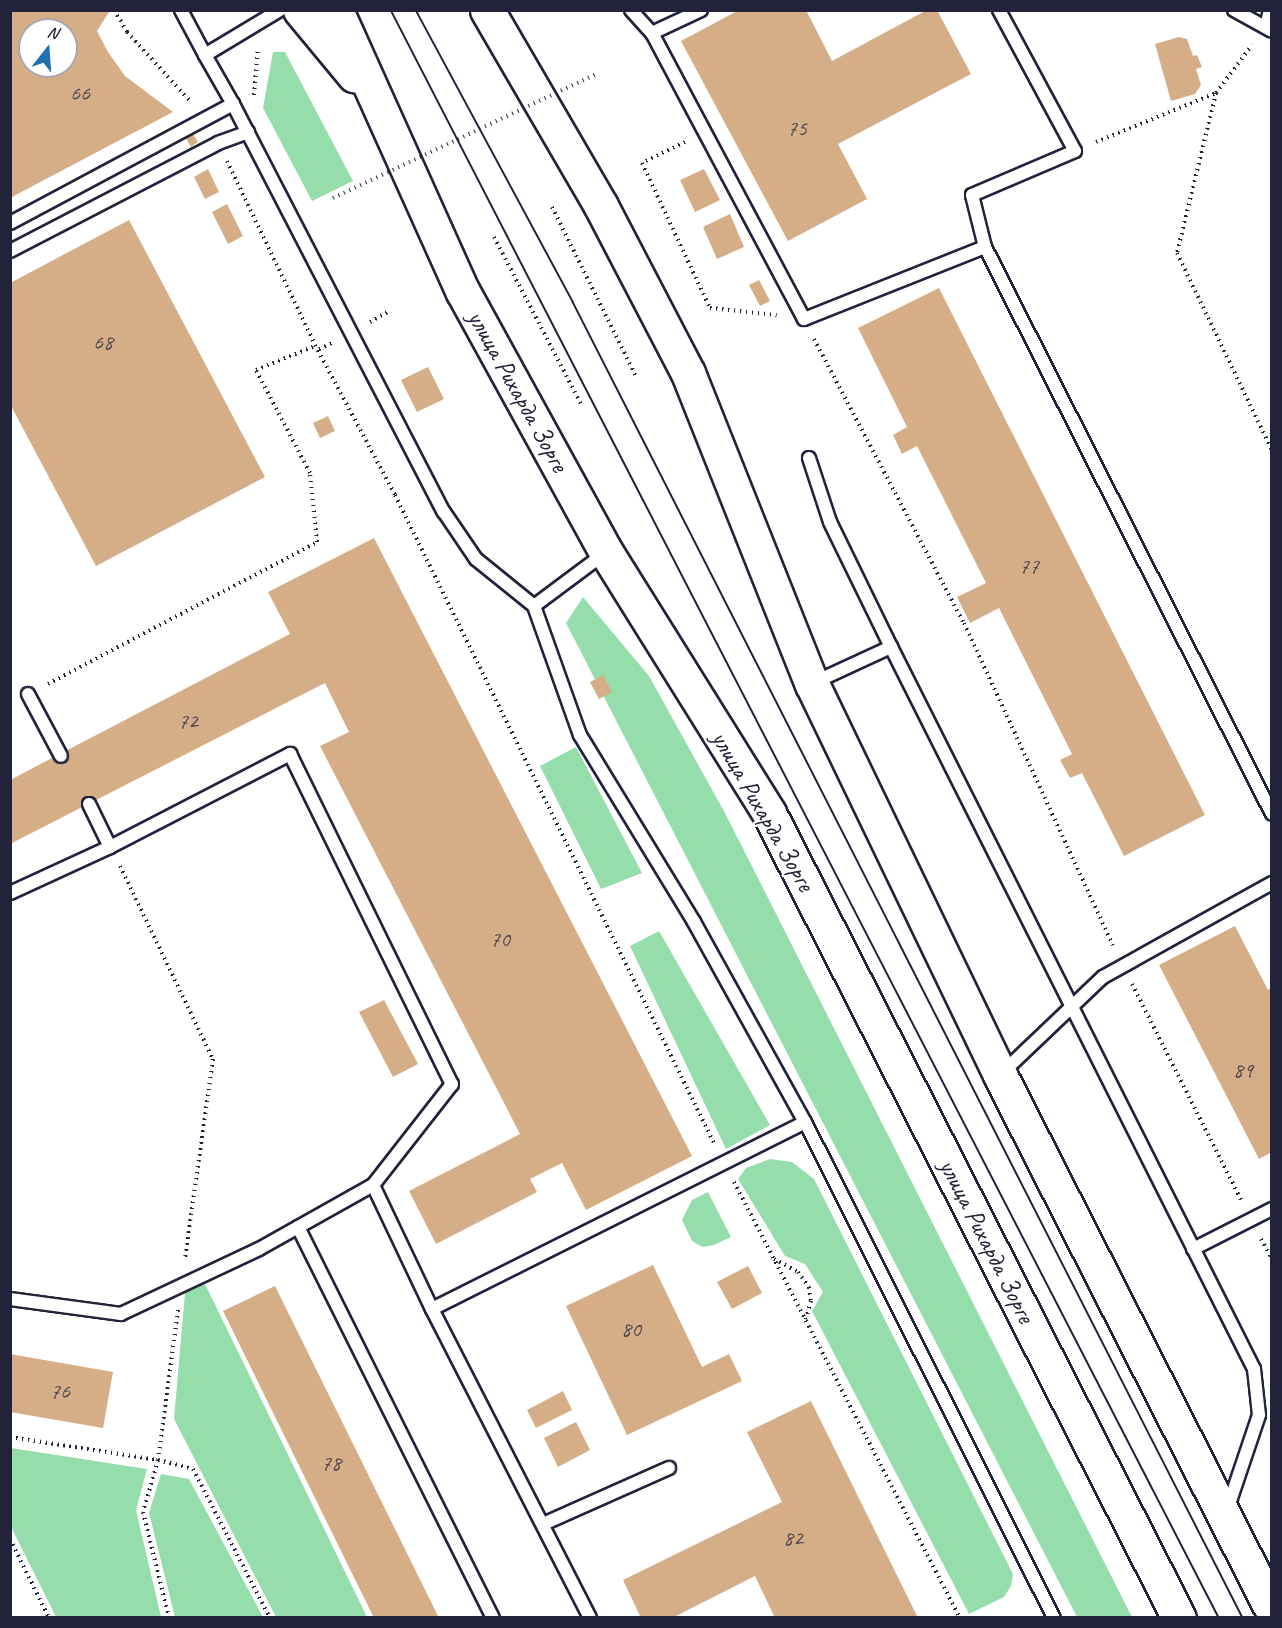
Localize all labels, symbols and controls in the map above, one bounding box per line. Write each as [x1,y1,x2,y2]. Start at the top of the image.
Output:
north arrow [18,18,78,78]
text: N [45,22,60,44]
house number: 66 [70,81,90,107]
house number: 75 [787,116,807,142]
street label: улица Рихарда Зорге [461,304,575,478]
house number: 68 [93,330,113,356]
house number: 77 [1019,554,1039,580]
house number: 72 [178,709,198,735]
street label: улица Рихарда Зорге [704,725,822,897]
house number: 70 [490,927,510,953]
house number: 89 [1233,1058,1253,1084]
street label: улица Рихарда Зорге [932,1153,1042,1329]
house number: 80 [621,1317,641,1343]
house number: 76 [50,1379,70,1405]
house number: 78 [321,1451,341,1477]
house number: 82 [783,1526,803,1552]

